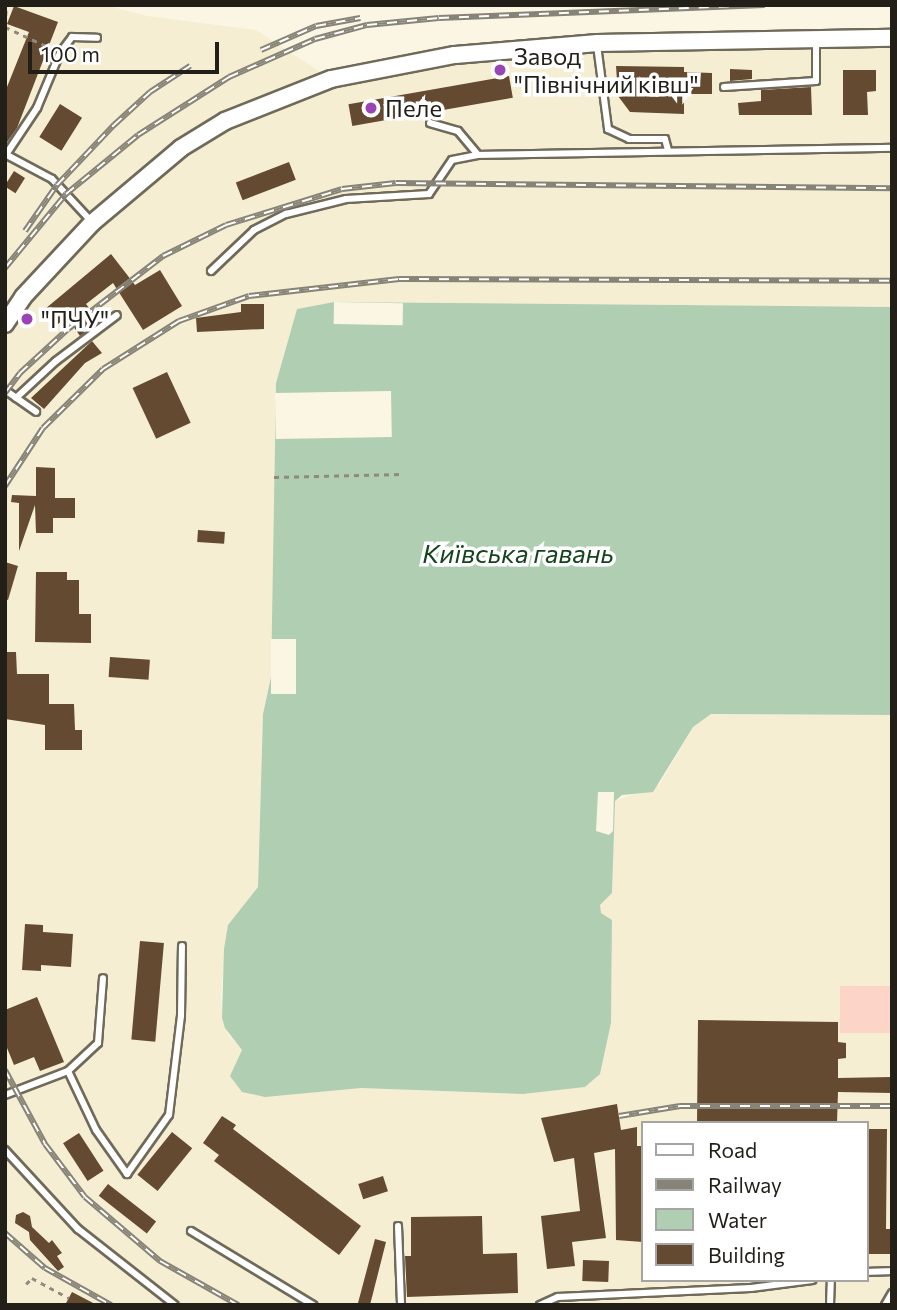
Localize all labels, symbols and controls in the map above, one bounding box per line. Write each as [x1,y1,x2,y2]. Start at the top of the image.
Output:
scale bar [32,28,222,72]
text: 100 m [41,41,100,66]
place label: Завод "Північний кiвш" [514,42,699,98]
marker: Завод "Північний кiвш" [492,62,508,78]
place label: Пеле [385,94,442,122]
marker: Пеле [363,100,379,116]
place label: "ПЧУ" [41,305,109,333]
marker: "ПЧУ" [19,311,35,327]
water label: Київська гавань [422,537,614,569]
legend [642,1121,869,1282]
text: Road [708,1137,757,1162]
text: Railway [708,1172,782,1197]
text: Water [708,1207,767,1232]
text: Building [708,1242,785,1267]

